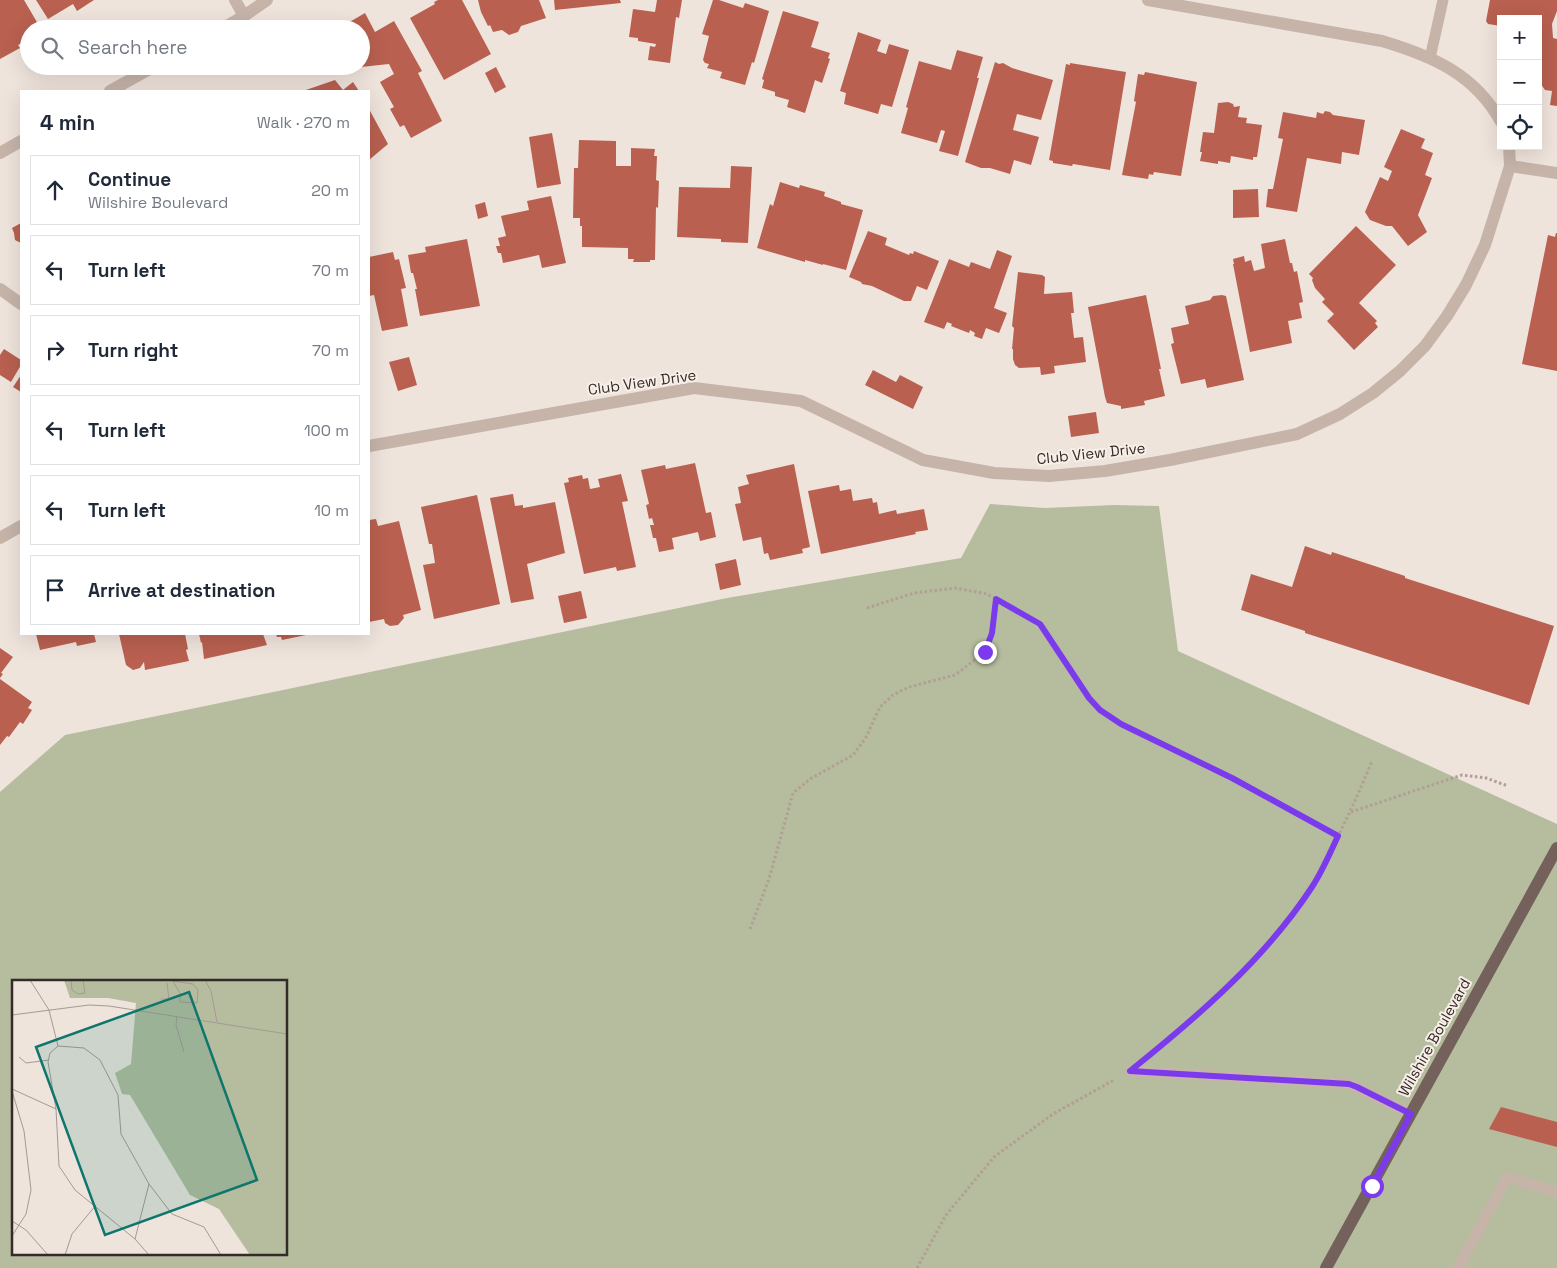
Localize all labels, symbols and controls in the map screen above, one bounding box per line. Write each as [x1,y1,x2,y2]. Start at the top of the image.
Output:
map controls [1497,15,1542,150]
button: + [1497,15,1542,60]
search box [20,20,370,75]
icon: search [38,34,66,62]
text: Search here [78,35,188,60]
button: − [1497,60,1542,105]
button: locate [1497,105,1542,150]
text: 4 min [40,109,95,136]
text: Walk · 270 m [257,112,350,133]
text: Continue [88,167,171,192]
icon: ahead [41,176,69,204]
text: 20 m [311,180,349,201]
text: Wilshire Boulevard [88,192,228,213]
icon: left [41,256,69,284]
text: Turn left [88,258,166,283]
text: 70 m [312,260,349,281]
icon: right [41,336,69,364]
text: Turn right [88,338,178,363]
text: 70 m [312,340,349,361]
street label: Club View Drive [587,365,698,399]
icon: left [41,416,69,444]
text: Turn left [88,418,166,443]
text: 100 m [304,420,349,441]
street label: Club View Drive [1036,438,1146,468]
icon: left [41,496,69,524]
text: Turn left [88,498,166,523]
text: 10 m [314,500,349,521]
icon: arrive [41,576,69,604]
text: Arrive at destination [88,578,276,603]
route end [974,641,997,664]
street label: Wilshire Boulevard [1394,975,1474,1099]
inset map [12,980,288,1256]
route start [1361,1175,1384,1198]

